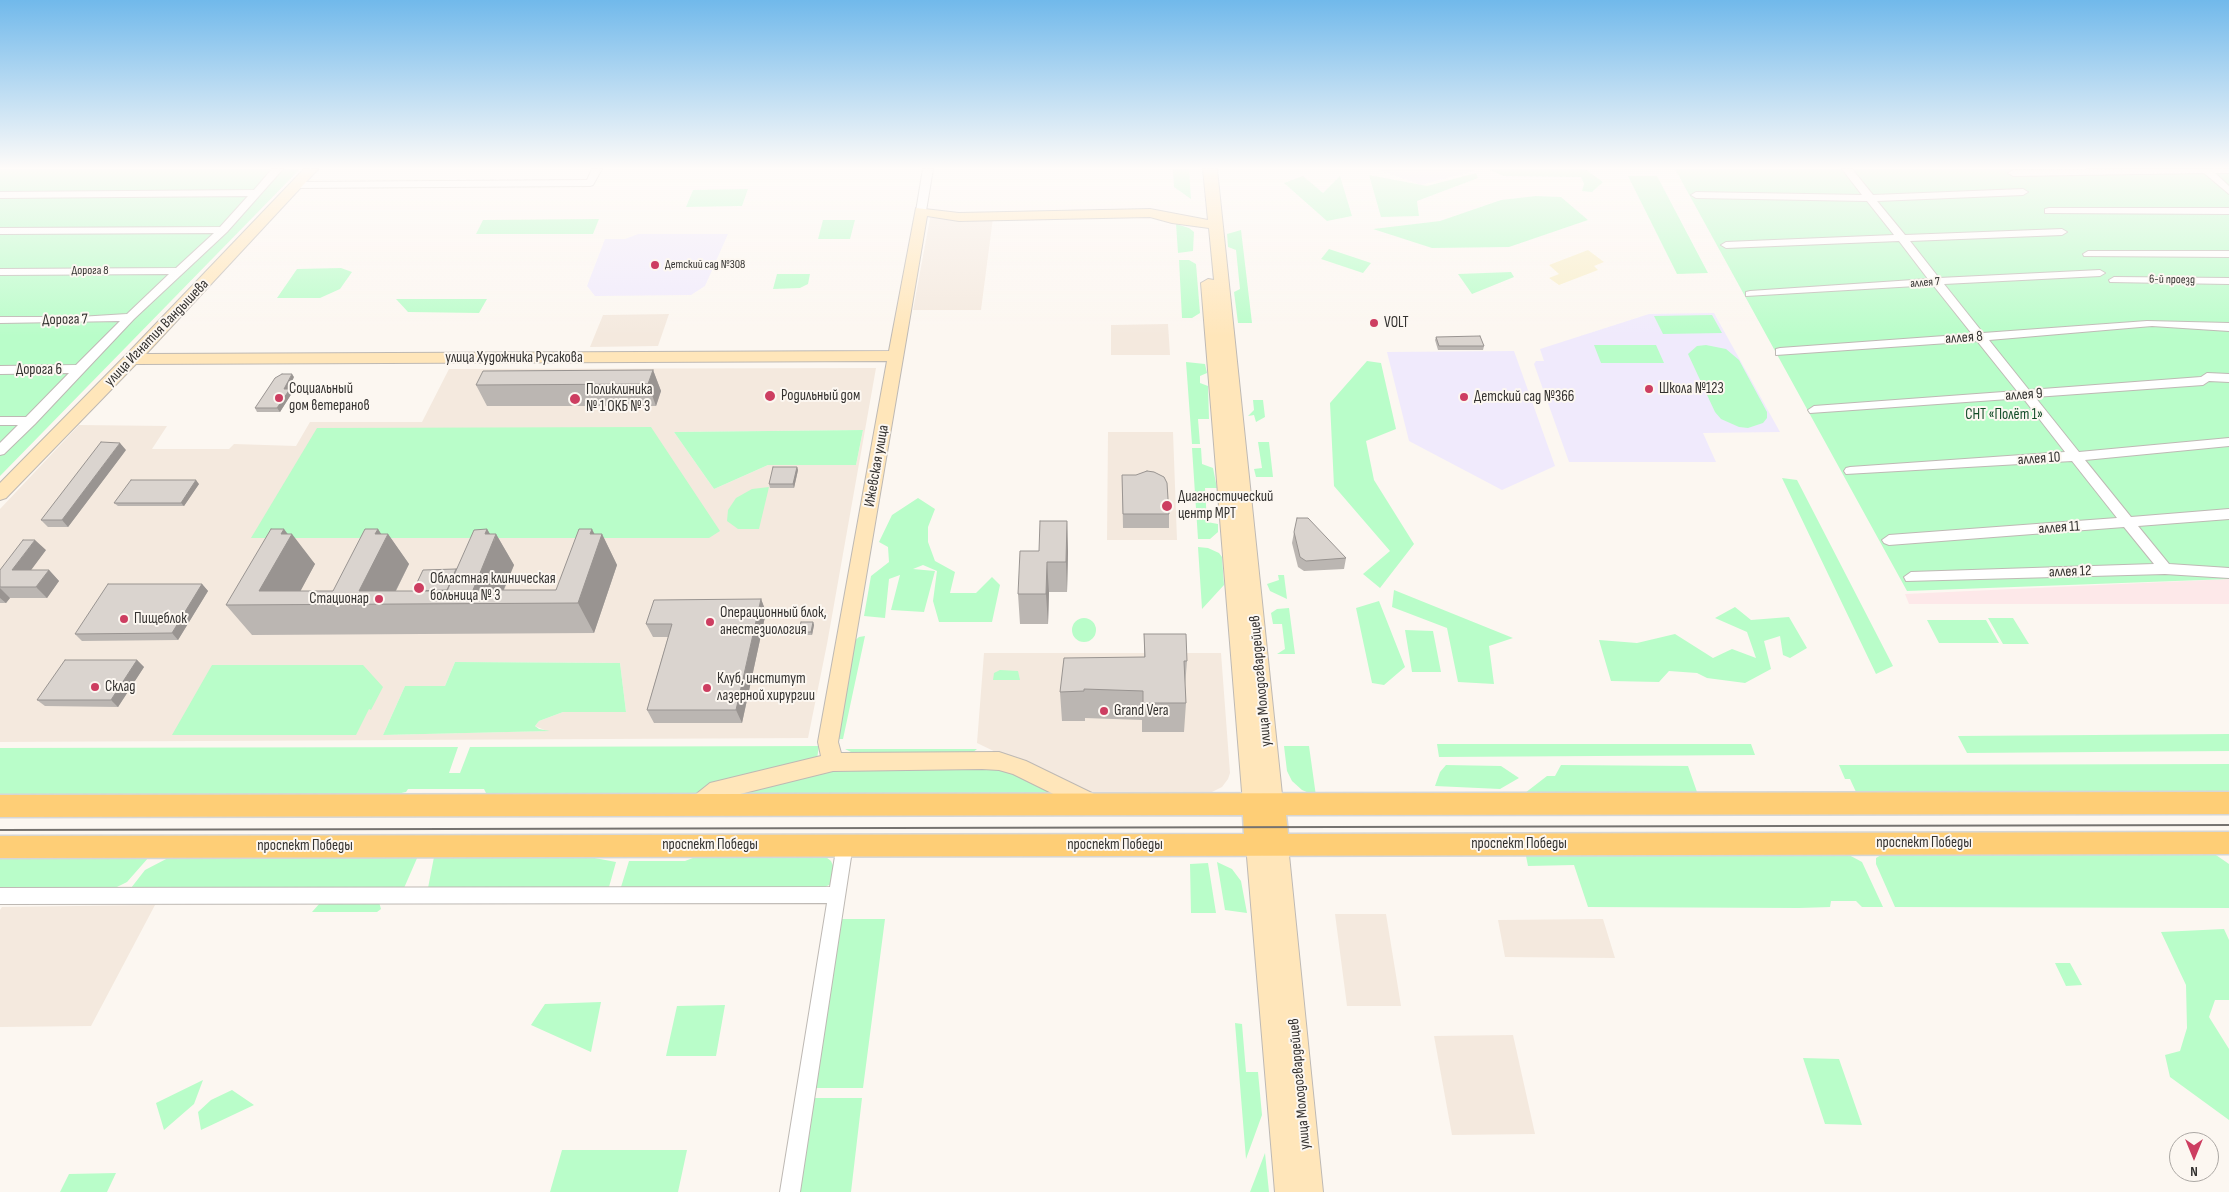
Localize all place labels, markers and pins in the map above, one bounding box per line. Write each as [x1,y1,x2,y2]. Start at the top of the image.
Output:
place label: Детский сад №308 [665,258,745,272]
marker: Детский сад №308 [649,259,661,271]
place label: VOLT [1384,314,1409,332]
marker: VOLT [1368,317,1380,329]
place label: Социальный дом ветеранов [289,380,370,415]
place label: Школа №123 [1659,380,1724,398]
place label: Поликлиника № 1 ОКБ № 3 [586,381,652,416]
marker: Школа №123 [1643,383,1655,395]
place label: Родильный дом [781,387,860,405]
place label: Детский сад №366 [1474,388,1574,406]
marker: Родильный дом [763,389,777,403]
marker: Детский сад №366 [1458,391,1470,403]
marker: Социальный дом ветеранов [273,392,285,404]
marker: Поликлиника № 1 ОКБ № 3 [568,392,582,406]
place label: Диагностический центр МРТ [1178,488,1273,523]
marker: Диагностический центр МРТ [1160,499,1174,513]
place label: Областная клиническая больница № 3 [430,570,556,605]
marker: Областная клиническая больница № 3 [412,581,426,595]
place label: Стационар [309,590,369,608]
marker: Стационар [373,593,385,605]
place label: Операционный блок, анестезиология [720,604,827,639]
place label: Пищеблок [134,610,187,628]
marker: Пищеблок [118,613,130,625]
marker: Операционный блок, анестезиология [704,616,716,628]
place label: Клуб, институт лазерной хирургии [717,670,815,705]
place label: Склад [105,678,136,696]
marker: Склад [89,681,101,693]
marker: Клуб, институт лазерной хирургии [701,682,713,694]
place label: Grand Vera [1114,702,1169,720]
marker: Grand Vera [1098,705,1110,717]

